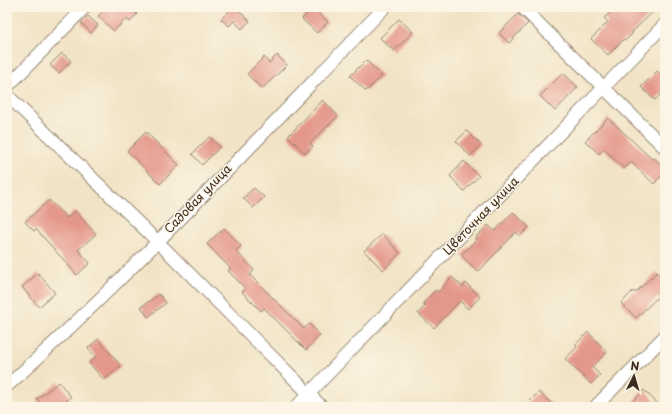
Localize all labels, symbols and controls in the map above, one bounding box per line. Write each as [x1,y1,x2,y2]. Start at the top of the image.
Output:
street label: Садовая улица [159,159,235,237]
street label: Цветочная улица [438,172,523,258]
north arrow [614,356,654,396]
text: N [630,357,640,374]

